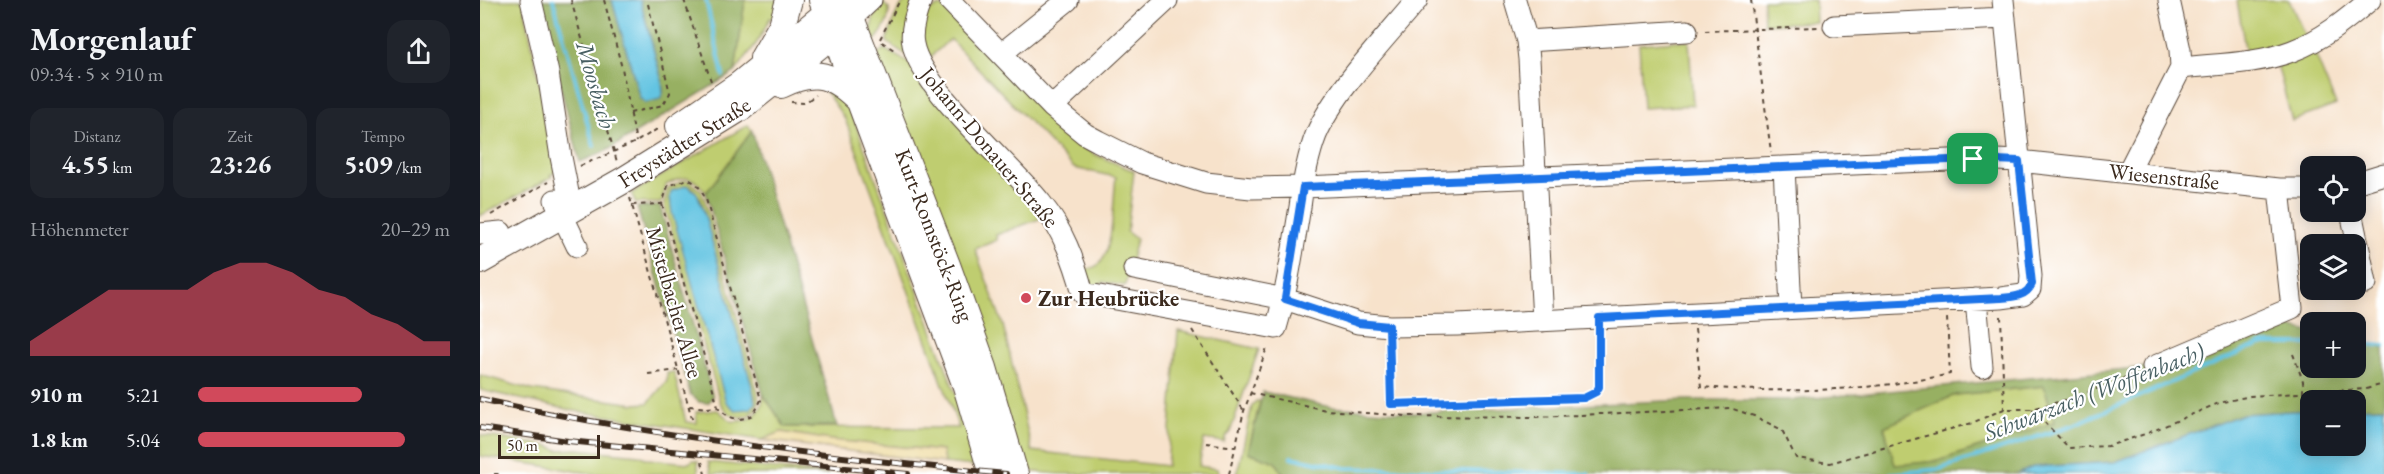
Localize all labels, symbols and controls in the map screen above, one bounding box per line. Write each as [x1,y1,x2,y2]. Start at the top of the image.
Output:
text: Morgenlauf [30,17,192,60]
button: share [387,20,450,83]
water label: Moosbach [569,36,624,132]
street label: Johann-Donauer-Straße [912,59,1066,234]
text: 09:34 · 5 × 910 m [30,61,163,87]
street label: Freystädter Straße [613,90,756,195]
text: Distanz [73,126,121,147]
text: Zeit [228,126,252,147]
text: Tempo [361,126,405,147]
pin [1947,133,1998,184]
icon: arrive [1956,142,1989,175]
street label: Kurt-Romstöck-Ring [888,145,981,326]
text: 4.55 [62,147,109,181]
text: 23:26 [209,147,271,181]
text: 5:09 [344,147,393,181]
street label: Wiesenstraße [2107,156,2221,197]
map controls [2300,156,2366,456]
button: locate [2300,156,2366,222]
text: km [109,157,132,178]
text: /km [393,157,422,178]
text: Höhenmeter [30,216,129,242]
text: 20–29 m [381,216,450,242]
street label: Mistelbacher Allee [639,223,710,382]
button: layers [2300,234,2366,300]
place label: Zur Heubrücke [1038,284,1179,313]
marker: Zur Heubrücke [1019,291,1033,305]
button: + [2300,312,2366,378]
water label: Schwarzach (Woffenbach) [1978,335,2209,448]
text: 910 m [30,382,83,408]
text: 5:21 [126,382,160,408]
button: − [2300,390,2366,456]
text: 1.8 km [30,427,88,453]
text: 5:04 [126,427,160,453]
scale bar [498,432,600,460]
text: 50 m [507,435,538,456]

